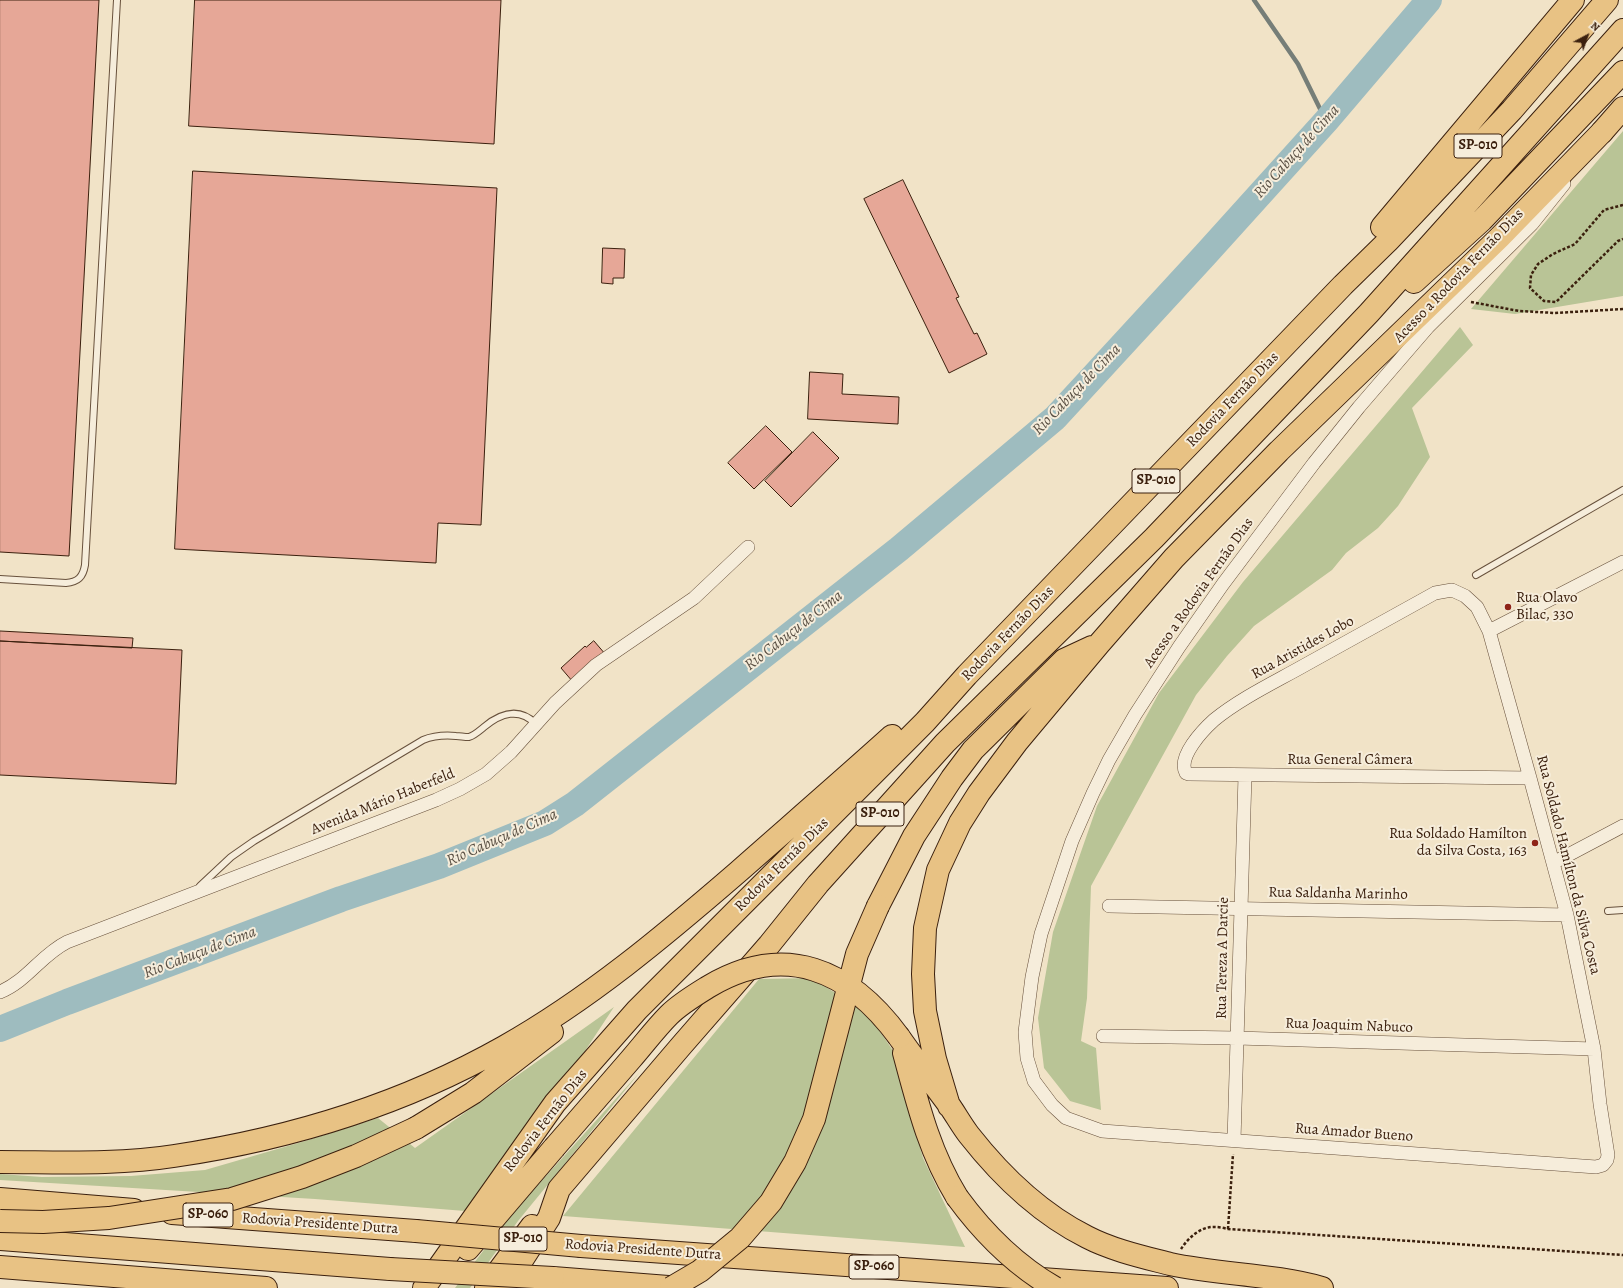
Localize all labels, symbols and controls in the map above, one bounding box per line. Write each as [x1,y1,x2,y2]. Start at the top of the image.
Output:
north arrow [1567,16,1607,56]
text: N [1587,18,1603,35]
water label: Rio Cabuçu de Cima [1250,101,1344,203]
road number: SP-010 [1454,134,1502,158]
street label: Acesso a Rodovia Fernão Dias [1390,205,1528,347]
water label: Rio Cabuçu de Cima [1029,341,1125,439]
street label: Rodovia Fernão Dias [1183,349,1283,451]
road number: SP-010 [1132,469,1180,493]
street label: Acesso a Rodovia Fernão Dias [1140,514,1258,672]
street label: Rodovia Fernão Dias [958,583,1058,685]
water label: Rio Cabuçu de Cima [741,587,847,675]
place label: Rua Olavo Bilac, 330 [1516,589,1577,624]
marker: Rua Olavo Bilac, 330 [1503,602,1513,612]
street label: Rua Aristides Lobo [1249,612,1357,684]
street label: Rua General Câmera [1287,751,1413,769]
street label: Rua Soldado Hamílton da Silva Costa [1532,753,1604,977]
street label: Avenida Mário Haberfeld [309,765,457,839]
road number: SP-010 [856,802,904,826]
water label: Rio Cabuçu de Cima [444,805,560,871]
street label: Rodovia Fernão Dias [731,814,833,916]
place label: Rua Soldado Hamílton da Silva Costa, 163 [1389,825,1527,860]
marker: Rua Soldado Hamílton da Silva Costa, 163 [1530,838,1540,848]
street label: Rua Saldanha Marinho [1268,884,1408,904]
street label: Rua Tereza A Darcie [1213,897,1233,1019]
water label: Rio Cabuçu de Cima [141,923,259,983]
street label: Rua Joaquim Nabuco [1285,1015,1413,1037]
street label: Rodovia Fernão Dias [500,1066,592,1176]
street label: Rua Amador Bueno [1294,1120,1414,1146]
road number: SP-060 [183,1203,233,1227]
street label: Rodovia Presidente Dutra [241,1210,399,1238]
road number: SP-010 [499,1227,547,1251]
street label: Rodovia Presidente Dutra [564,1236,722,1264]
road number: SP-060 [849,1255,899,1279]

